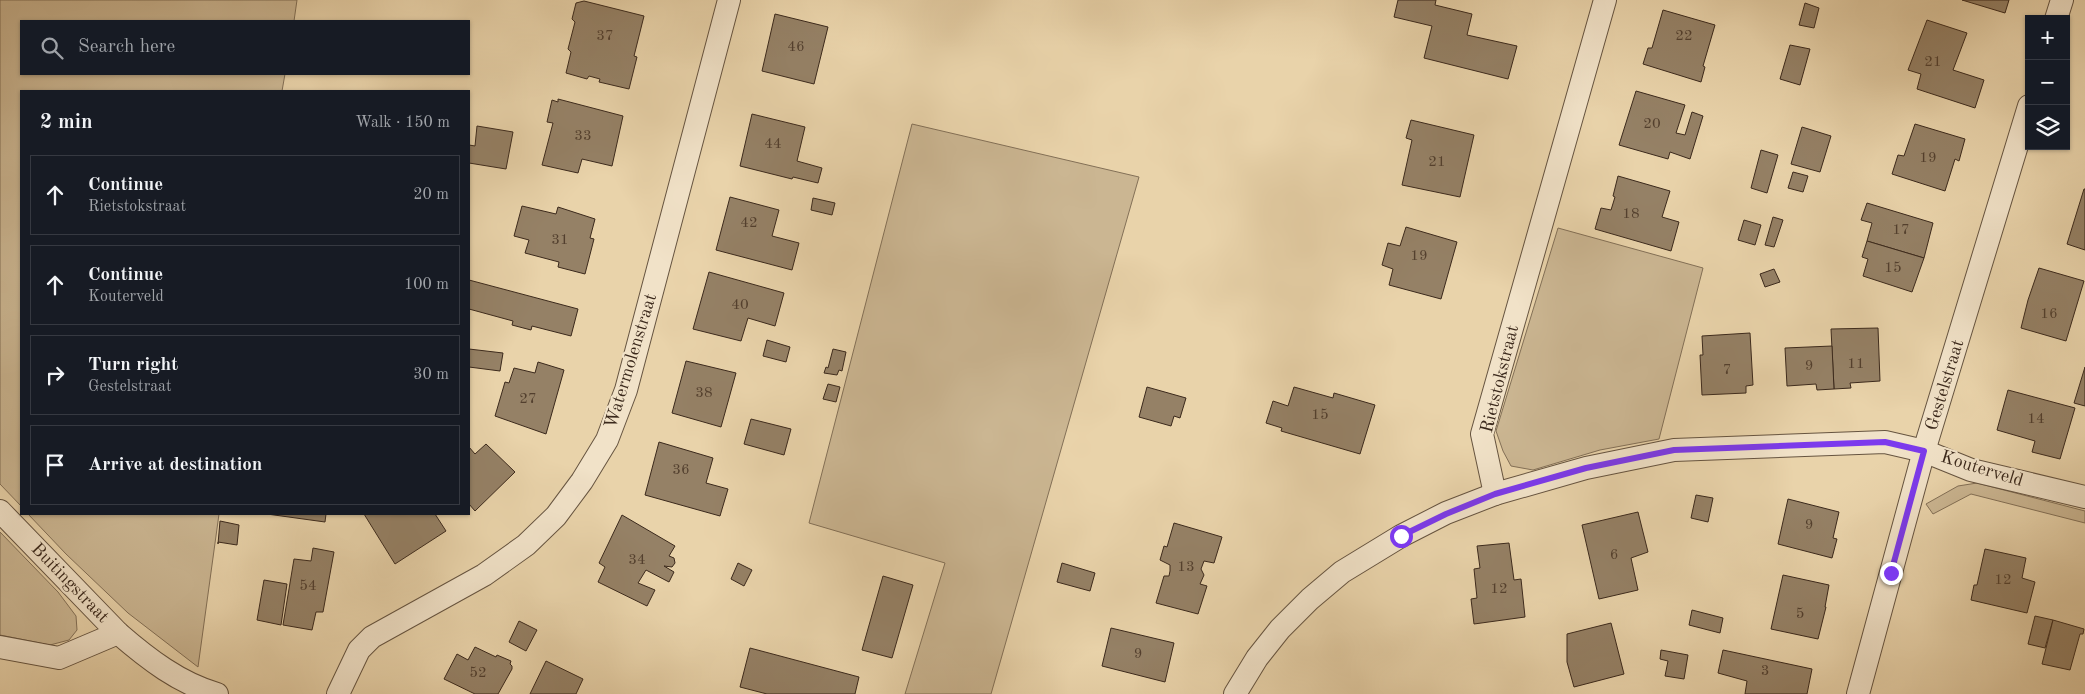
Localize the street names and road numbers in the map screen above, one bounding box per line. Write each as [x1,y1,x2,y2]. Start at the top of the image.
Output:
street label: Watermolenstraat [602,291,660,431]
street label: Rietstokstraat [1478,323,1522,435]
street label: Gestelstraat [1923,337,1967,433]
street label: Kouterveld [1939,448,2025,490]
street label: Buitingstraat [28,540,112,626]

